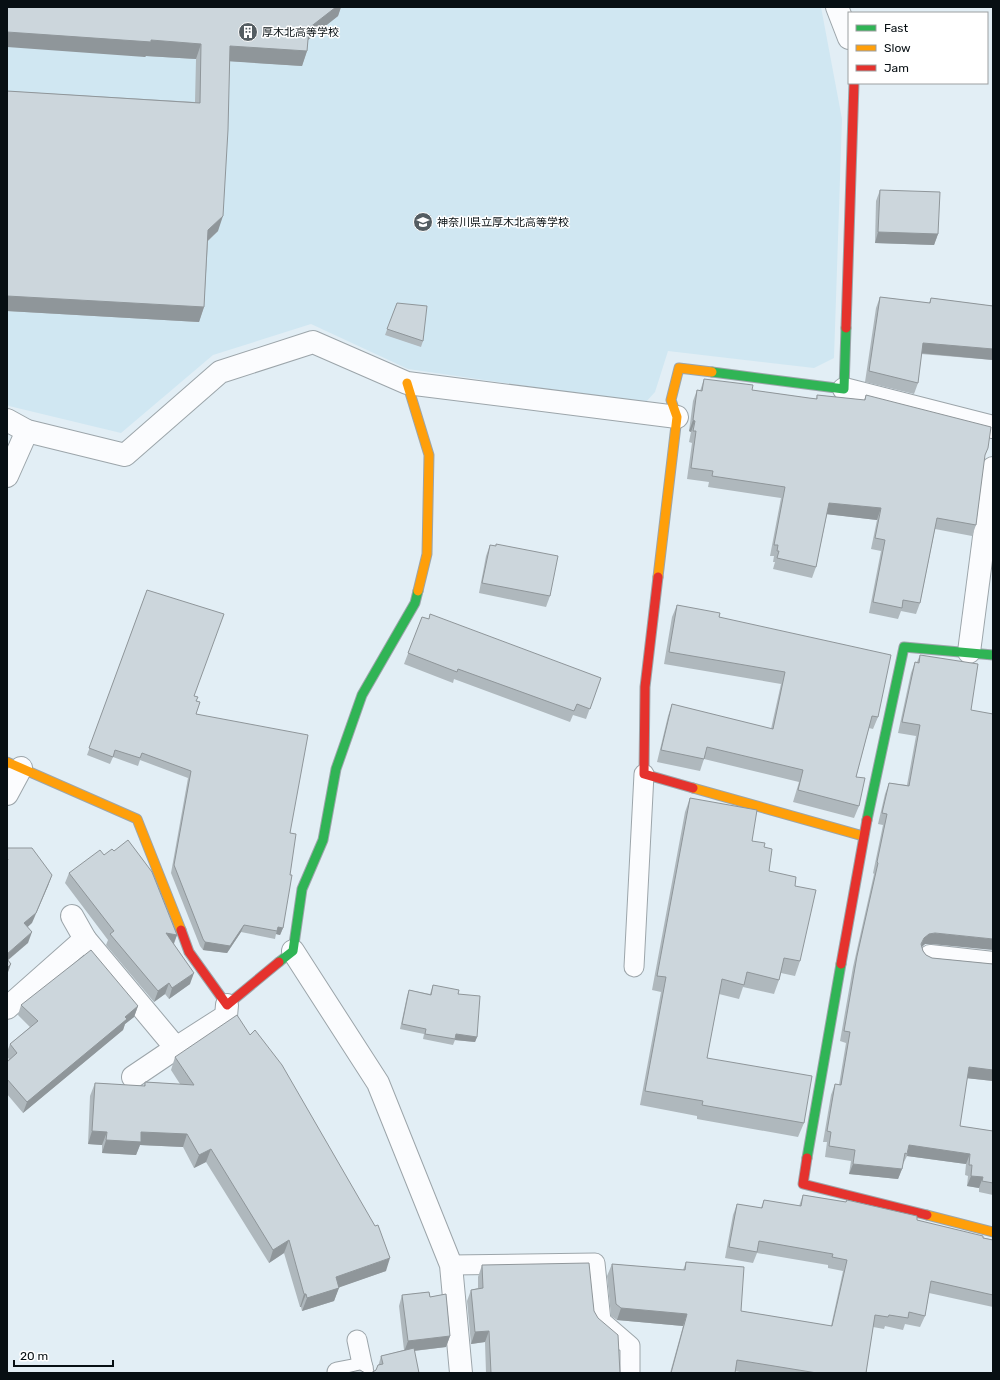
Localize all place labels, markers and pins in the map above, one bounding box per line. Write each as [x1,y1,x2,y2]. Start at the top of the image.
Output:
building icon: 厚木北高等学校 [237,21,259,43]
place label: 厚木北高等学校 [262,26,339,39]
school or university icon: 神奈川県立厚木北高等学校 [412,211,434,233]
place label: 神奈川県立厚木北高等学校 [437,216,569,229]

